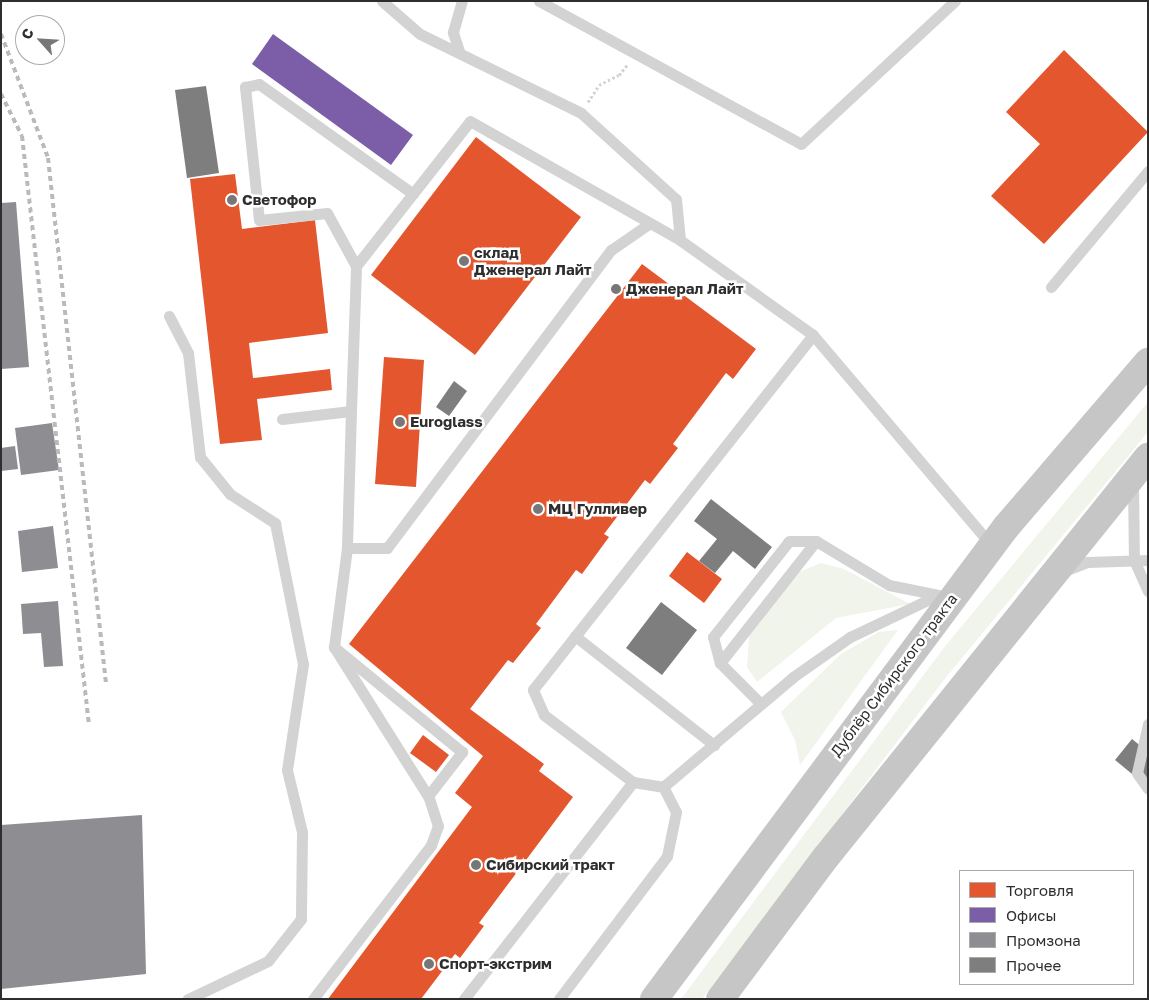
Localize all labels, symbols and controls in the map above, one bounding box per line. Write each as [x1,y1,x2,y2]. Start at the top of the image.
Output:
north arrow [15,15,65,65]
text: С [17,25,37,42]
place label: Светофор [242,191,316,209]
marker: Светофор [226,194,238,206]
place label: склад Дженерал Лайт [474,243,592,278]
marker: склад Дженерал Лайт [458,255,470,267]
place label: Дженерал Лайт [626,280,744,298]
marker: Дженерал Лайт [610,283,622,295]
place label: Euroglass [410,413,483,431]
marker: Euroglass [394,416,406,428]
place label: МЦ Гулливер [548,500,647,518]
marker: МЦ Гулливер [532,503,544,515]
street label: Дублёр Сибирского тракта [827,590,961,760]
place label: Сибирский тракт [486,856,615,874]
marker: Сибирский тракт [470,859,482,871]
legend [959,870,1134,985]
text: Торговля [1006,881,1074,899]
text: Офисы [1006,906,1056,924]
text: Промзона [1006,931,1081,949]
place label: Спорт-экстрим [439,955,552,973]
text: Прочее [1006,956,1061,974]
marker: Спорт-экстрим [423,958,435,970]

